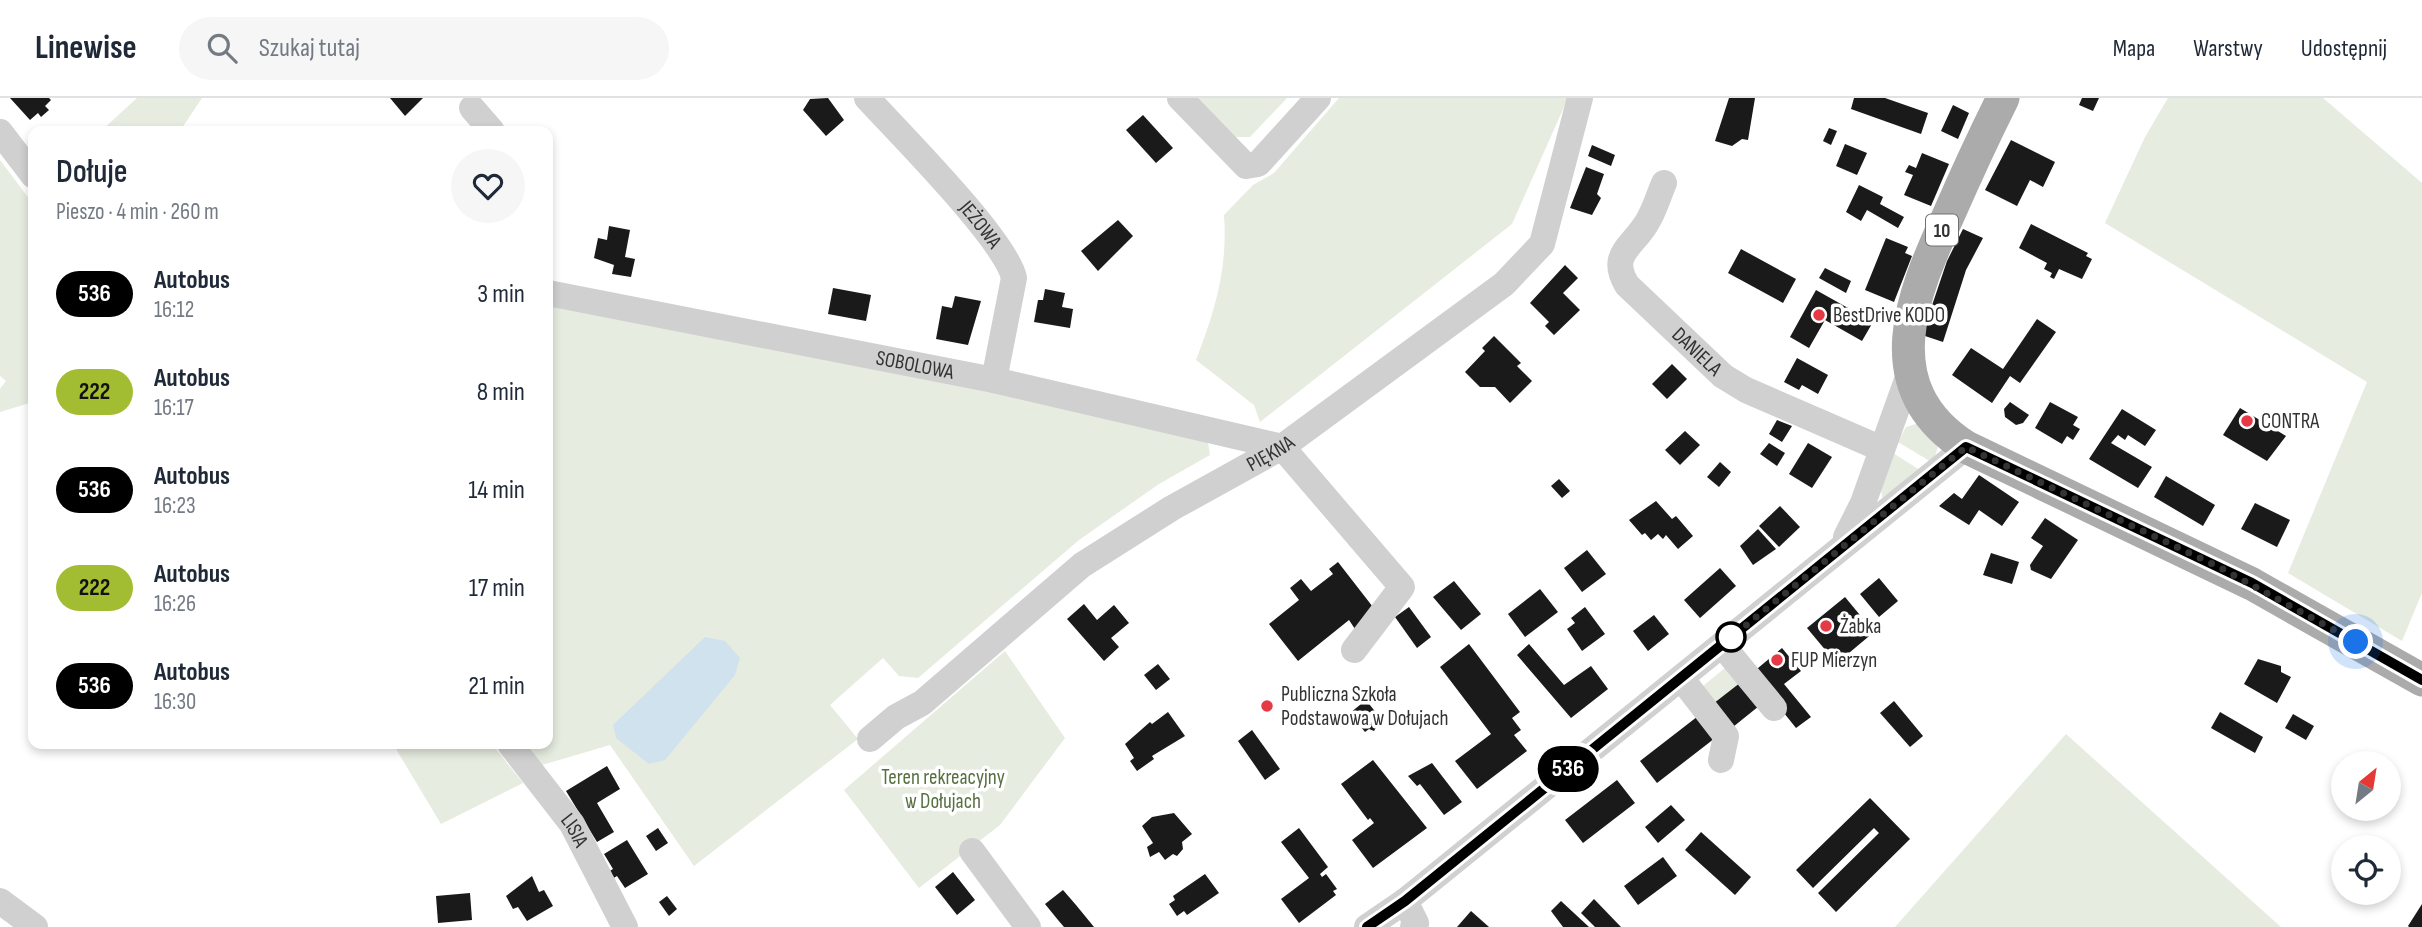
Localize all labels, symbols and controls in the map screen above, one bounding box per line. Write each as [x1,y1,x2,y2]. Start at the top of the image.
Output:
search box [179,17,669,80]
text: Linewise [35,28,137,68]
icon: search [203,29,241,67]
text: Szukaj tutaj [259,33,360,64]
text: Mapa [2113,34,2155,63]
text: Warstwy [2193,34,2263,63]
text: Udostępnij [2301,34,2387,63]
button: heart [451,149,525,223]
text: Dołuje [56,152,128,192]
street label: JEŻOWA [953,195,1008,254]
text: Pieszo · 4 min · 260 m [56,198,219,226]
road number: 10 [1926,214,1958,246]
text: Autobus [154,265,230,296]
text: 536 [78,279,111,308]
text: 3 min [477,279,525,310]
text: 16:12 [154,296,194,324]
place label: BestDrive KODO [1833,303,1945,328]
marker: BestDrive KODO [1811,307,1827,323]
street label: DANIELA [1667,322,1728,382]
street label: SOBOLOWA [874,345,957,385]
text: Autobus [154,363,230,394]
text: 222 [79,377,110,406]
text: 8 min [477,377,525,408]
text: 16:17 [154,394,194,422]
place label: CONTRA [2261,409,2320,434]
marker: CONTRA [2239,413,2255,429]
street label: PIĘKNA [1242,429,1300,477]
text: Autobus [154,461,230,492]
text: 536 [78,475,111,504]
text: 14 min [468,475,525,506]
text: 16:23 [154,492,196,520]
text: Autobus [154,559,230,590]
text: 222 [79,573,110,602]
text: 17 min [469,573,525,604]
text: 16:26 [154,590,196,618]
place label: Żabka [1840,614,1881,639]
marker: Żabka [1818,618,1834,634]
unlabelled marker [1716,622,1746,652]
your location [2338,624,2373,659]
place label: FUP Mierzyn [1791,648,1877,673]
marker: FUP Mierzyn [1769,652,1785,668]
text: Autobus [154,657,230,688]
text: 536 [78,671,111,700]
text: 21 min [468,671,525,702]
place label: Publiczna Szkoła Podstawowa w Dołujach [1281,682,1449,731]
text: 16:30 [154,688,196,716]
marker: Publiczna Szkoła Podstawowa w Dołujach [1259,698,1275,714]
line badge: 536 [1528,746,1608,792]
north arrow [2331,751,2401,821]
map controls [2331,751,2401,905]
text: 536 [1552,754,1584,783]
park label: Teren rekreacyjny w Dołujach [881,765,1005,814]
street label: LISIA [555,808,594,852]
button: locate [2331,835,2401,905]

